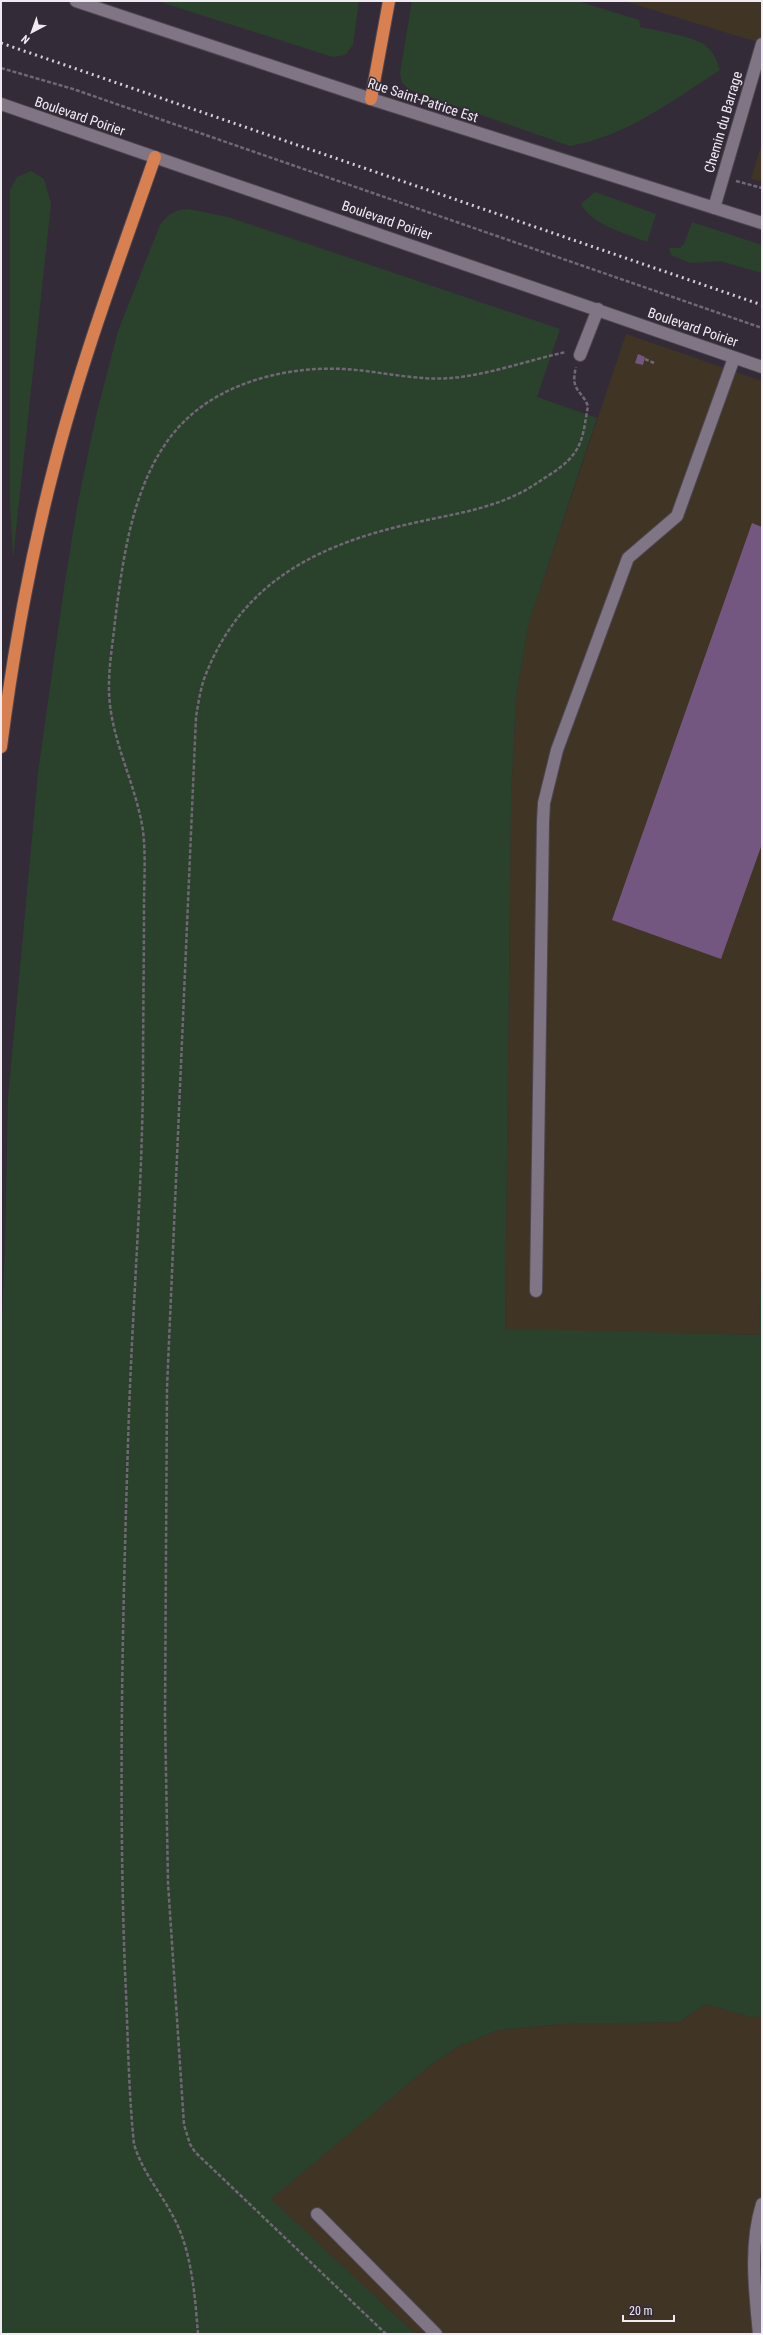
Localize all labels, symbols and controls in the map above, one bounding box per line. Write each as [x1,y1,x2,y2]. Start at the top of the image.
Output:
north arrow [12,12,52,52]
text: N [19,32,33,46]
street label: Chemin du Barrage [701,69,745,175]
street label: Rue Saint-Patrice Est [366,75,480,125]
street label: Boulevard Poirier [33,93,127,139]
street label: Boulevard Poirier [340,197,434,243]
street label: Boulevard Poirier [646,304,740,350]
scale bar [623,2297,674,2323]
text: 20 m [629,2304,653,2318]

